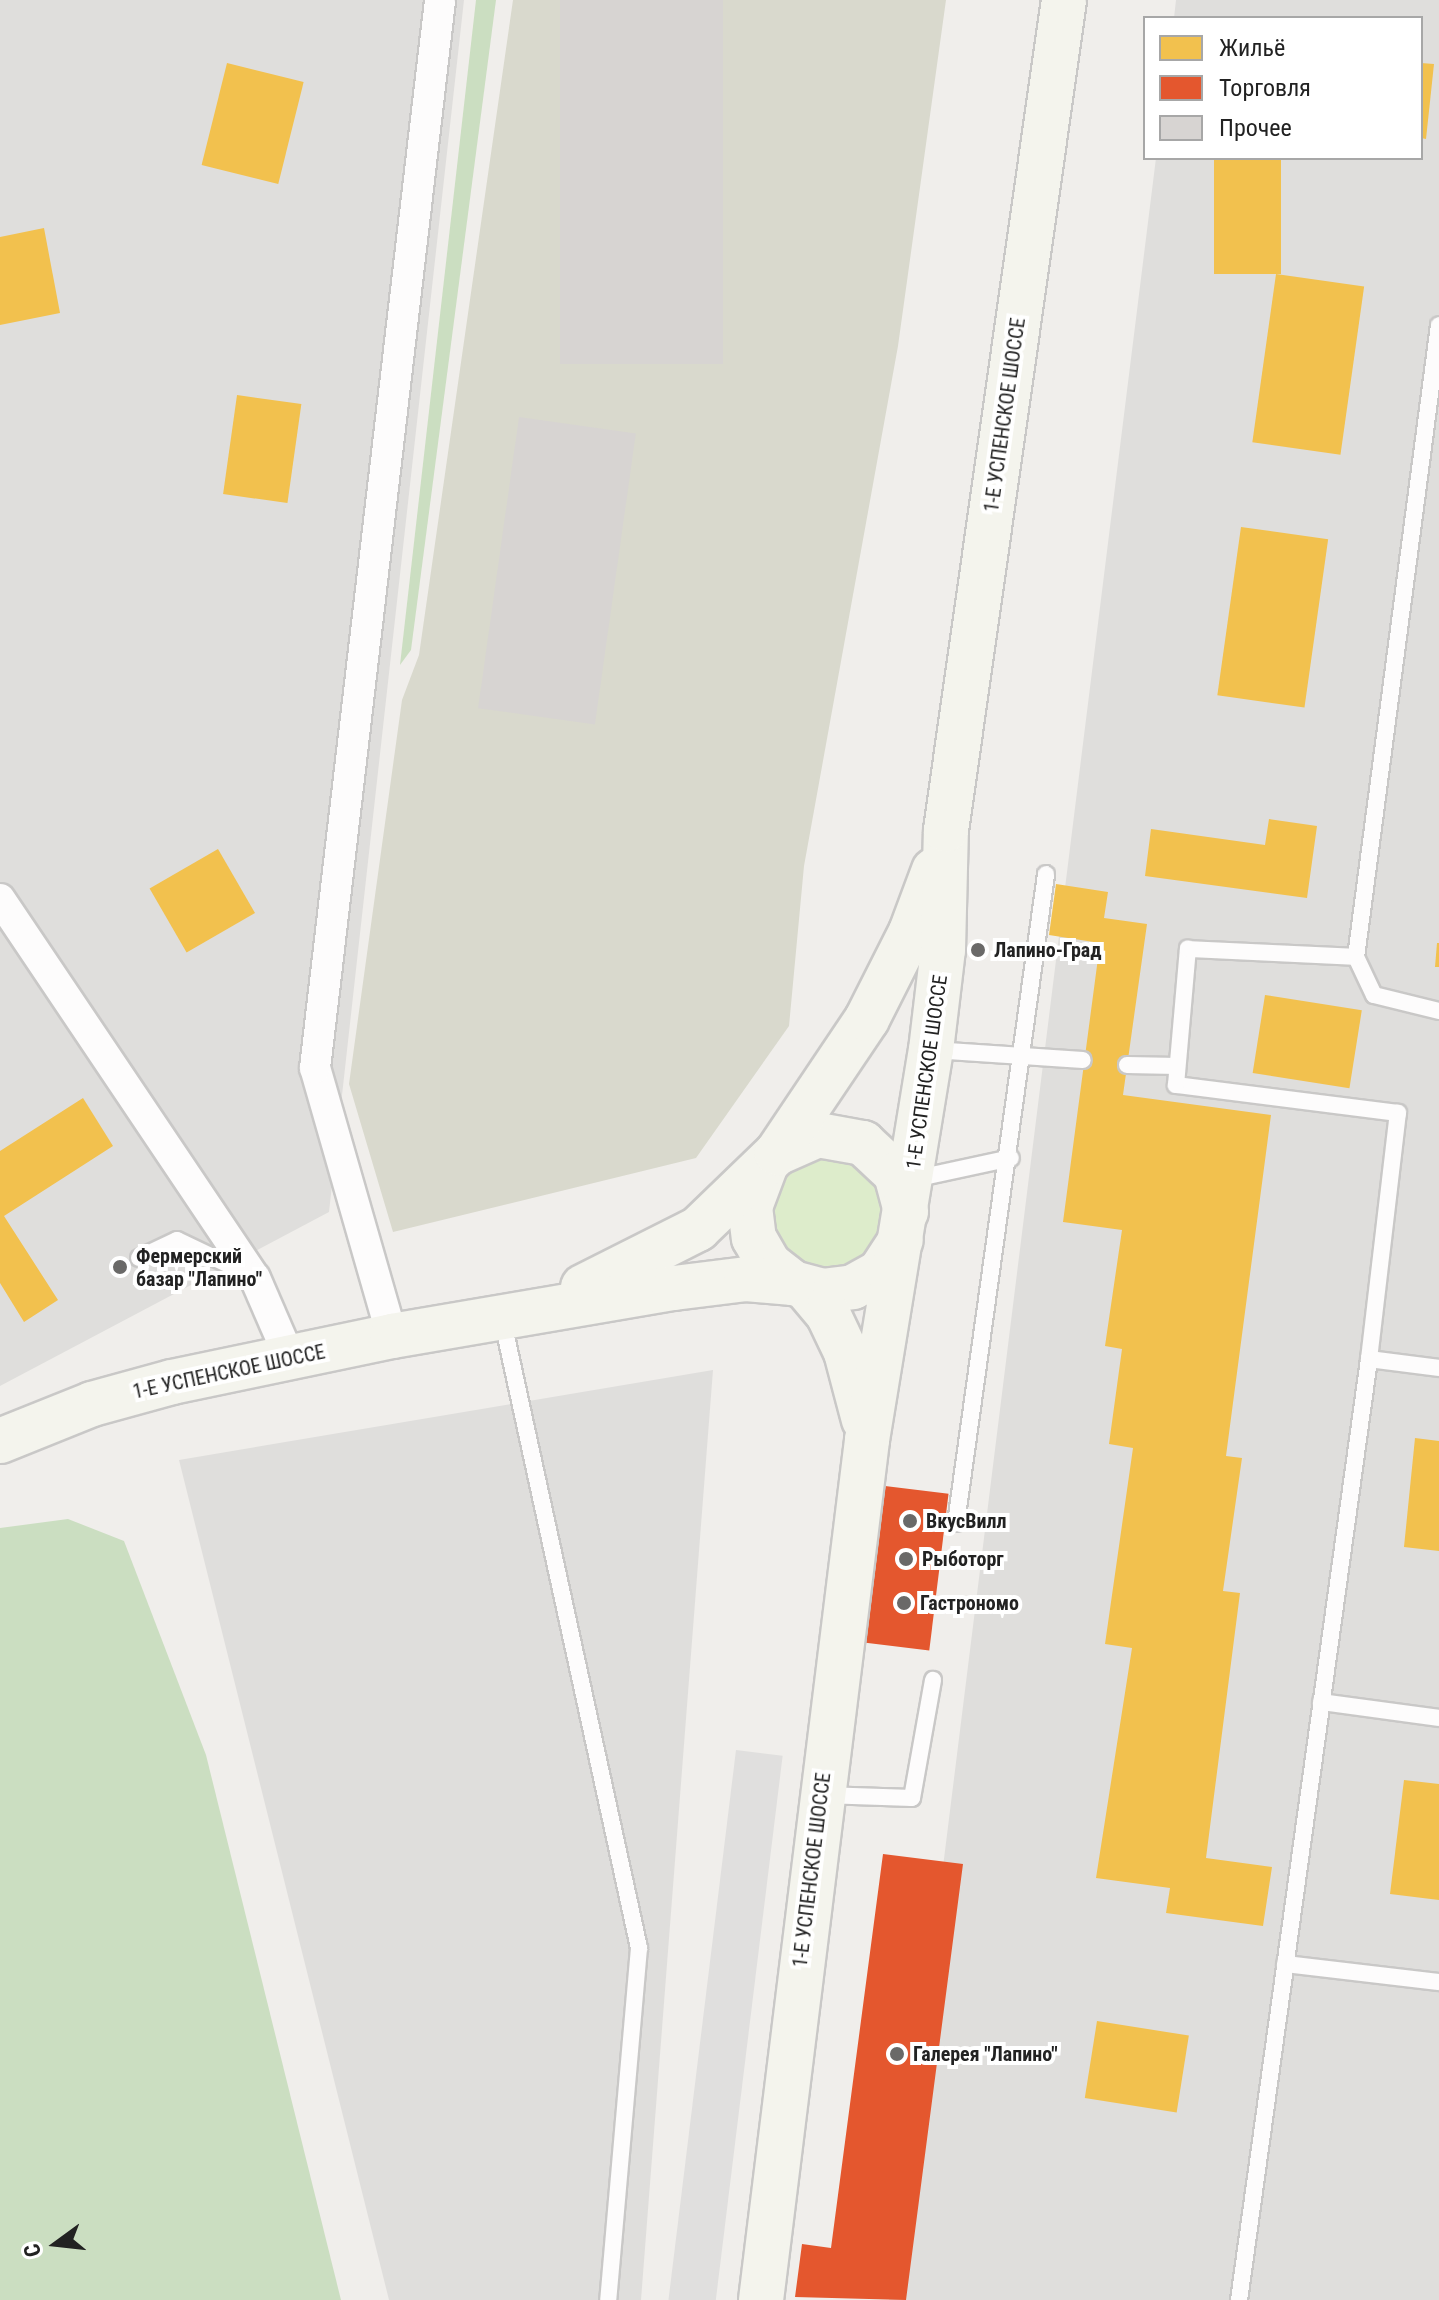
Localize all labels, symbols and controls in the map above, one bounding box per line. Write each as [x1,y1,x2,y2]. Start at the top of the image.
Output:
legend [1143,16,1423,160]
text: Жильё [1219,34,1285,62]
text: Торговля [1219,74,1311,102]
text: Прочее [1219,114,1292,142]
street label: 1-Е УСПЕНСКОЕ ШОССЕ [979,316,1031,514]
place label: Лапино-Град [994,938,1102,962]
marker: Лапино-Град [969,941,987,959]
street label: 1-Е УСПЕНСКОЕ ШОССЕ [901,973,953,1171]
place label: Фермерский базар "Лапино" [136,1244,262,1291]
marker: Фермерский базар "Лапино" [111,1258,129,1276]
street label: 1-Е УСПЕНСКОЕ ШОССЕ [131,1340,327,1404]
place label: ВкусВилл [926,1509,1007,1533]
marker: ВкусВилл [901,1512,919,1530]
place label: Рыботорг [922,1547,1004,1571]
marker: Рыботорг [897,1550,915,1568]
place label: Гастрономо [920,1591,1019,1615]
marker: Гастрономо [895,1594,913,1612]
street label: 1-Е УСПЕНСКОЕ ШОССЕ [788,1771,836,1969]
place label: Галерея "Лапино" [913,2042,1058,2066]
marker: Галерея "Лапино" [888,2045,906,2063]
north arrow [16,2204,96,2284]
text: С [19,2241,46,2260]

